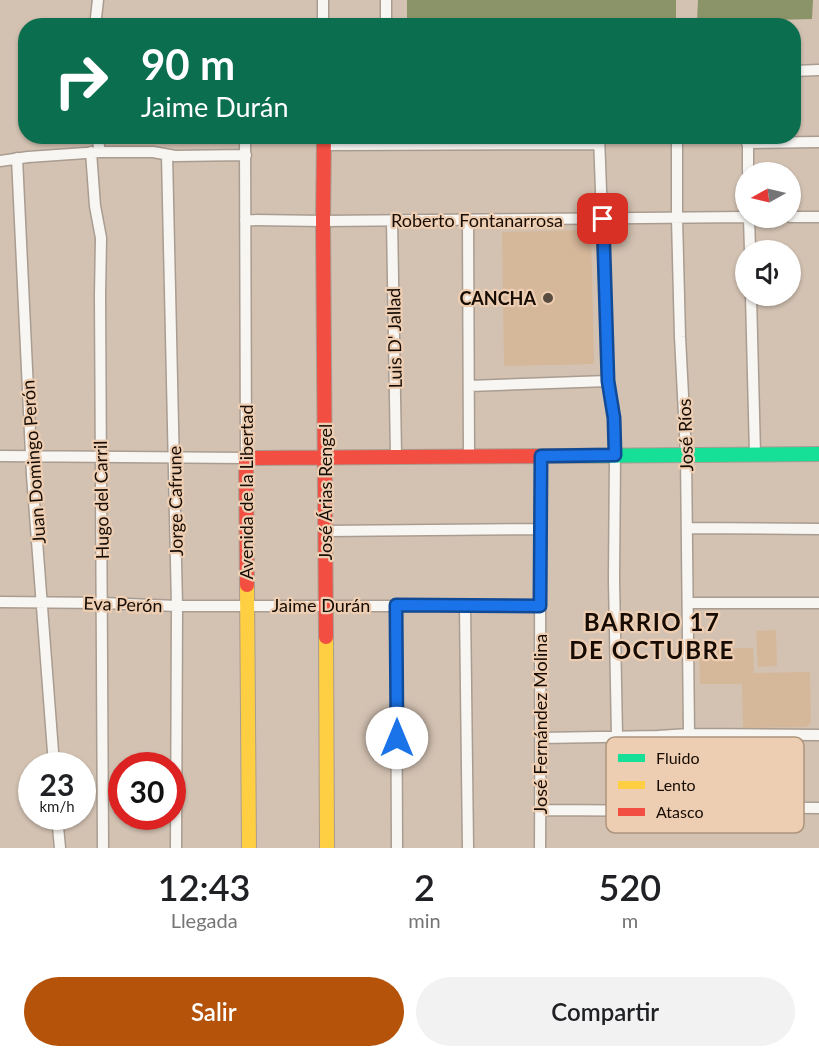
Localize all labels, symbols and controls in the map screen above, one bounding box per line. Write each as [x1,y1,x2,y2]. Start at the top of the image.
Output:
text: 90 m [141,39,235,89]
icon: right [42,42,120,120]
text: Jaime Durán [141,90,289,123]
north arrow [735,162,801,228]
map controls [735,162,801,306]
pin [577,193,628,244]
icon: arrive [586,202,619,235]
street label: Roberto Fontanarrosa [391,209,563,231]
button: sound [735,240,801,306]
street label: Luis D' Jallad [382,287,406,389]
place label: CANCHA [459,287,536,309]
marker: CANCHA [541,291,555,305]
street label: Juan Domingo Perón [16,379,50,545]
street label: José Ríos [673,398,697,472]
street label: Avenida de la Libertad [235,404,257,580]
street label: José Árias Rengel [314,424,336,560]
street label: Hugo del Carril [89,440,113,560]
street label: Jorge Cafrune [163,446,187,556]
street label: Eva Perón [83,592,163,616]
street label: Jaime Durán [272,594,370,616]
district label: BARRIO 17 DE OCTUBRE [569,607,735,664]
street label: José Fernández Molina [529,634,551,814]
position arrow [365,706,429,770]
legend [606,737,804,833]
text: Fluido [656,748,699,767]
speed limit sign: 30 [108,752,186,830]
text: 23 [40,766,74,802]
text: Lento [656,775,696,794]
text: km/h [39,797,75,815]
text: Atasco [656,802,704,821]
text: 12:43 [158,865,250,909]
text: 2 [414,865,435,909]
text: 520 [599,865,661,909]
text: Llegada [171,908,238,932]
text: min [408,908,441,932]
text: m [622,908,638,932]
button: Salir [24,977,404,1046]
button: Compartir [416,977,795,1046]

